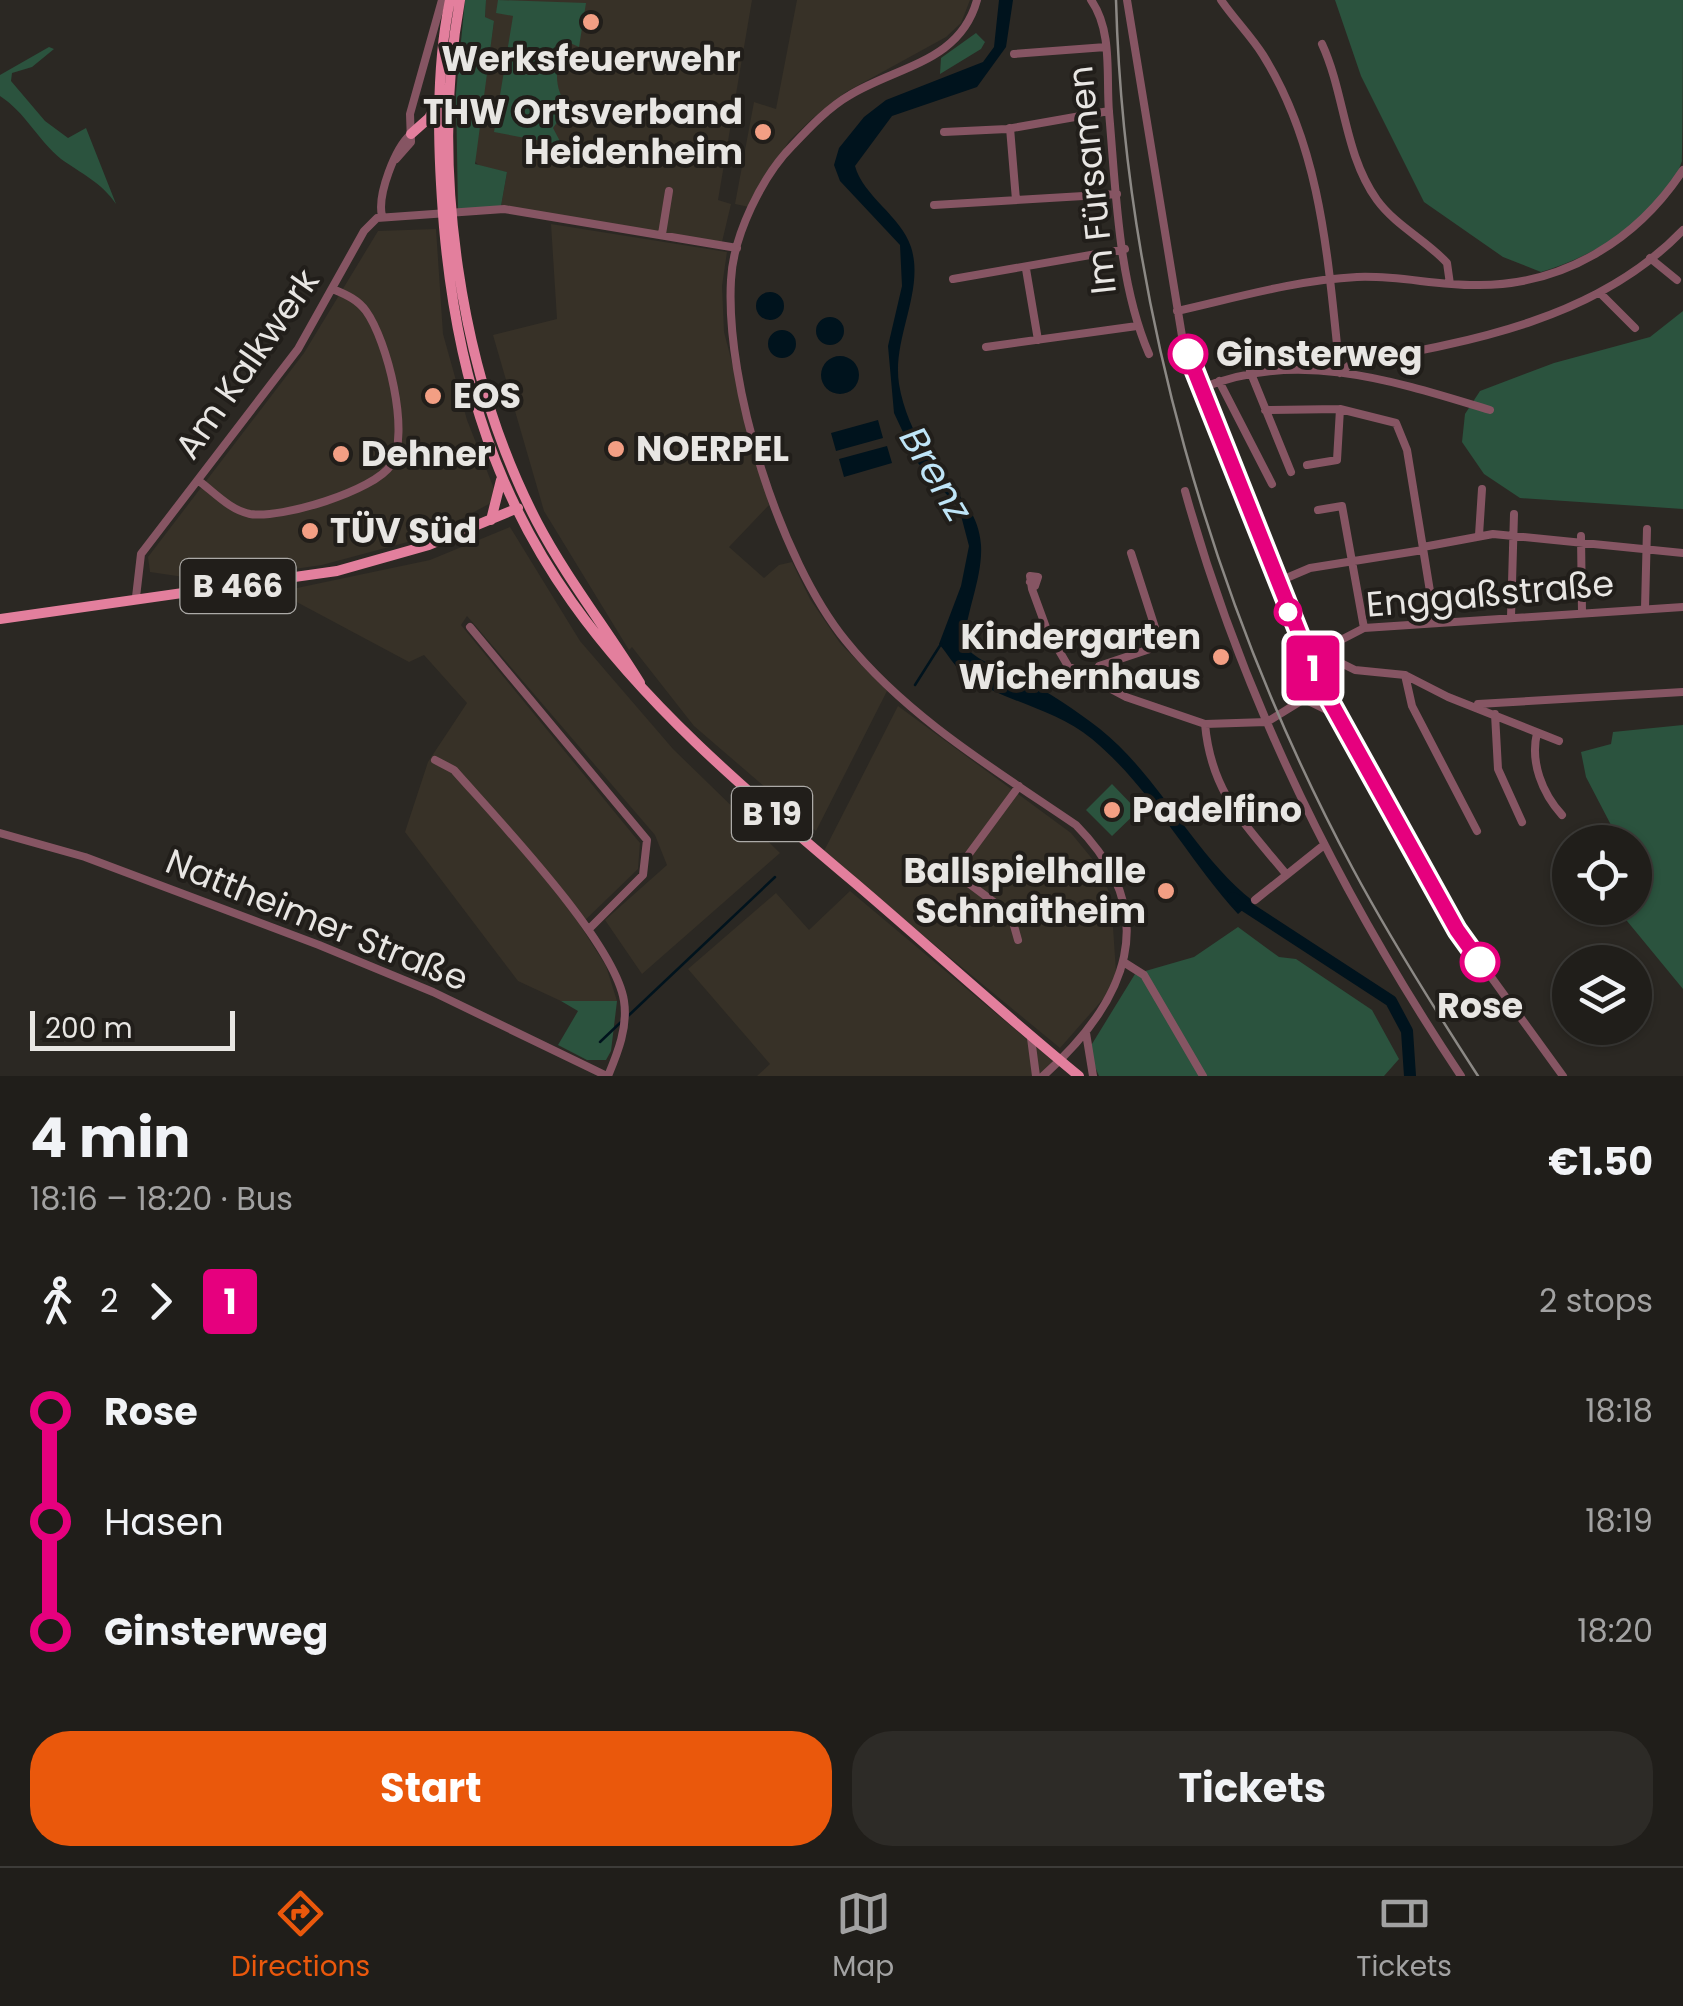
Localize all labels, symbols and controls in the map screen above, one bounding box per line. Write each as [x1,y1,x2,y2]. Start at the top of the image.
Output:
marker: Werksfeuerwehr [580,11,602,33]
place label: Werksfeuerwehr [441,34,741,83]
street label: Im Fürsamen [1055,64,1128,297]
place label: THW Ortsverband Heidenheim [423,87,743,176]
marker: THW Ortsverband Heidenheim [752,121,774,143]
street label: Am Kalkwerk [163,259,330,469]
place label: Ginsterweg [1216,329,1423,378]
marker: Ginsterweg [1169,335,1207,373]
place label: EOS [453,371,521,420]
marker: EOS [422,385,444,407]
water label: Brenz [887,416,986,532]
place label: NOERPEL [636,424,789,473]
place label: Dehner [361,429,492,478]
marker: NOERPEL [605,438,627,460]
marker: Dehner [330,443,352,465]
place label: TÜV Süd [330,506,477,555]
marker: TÜV Süd [299,520,321,542]
street label: Enggaßstraße [1364,558,1616,629]
road number: B 466 [180,559,296,613]
unlabelled marker [1275,599,1301,625]
place label: Kindergarten Wichernhaus [958,612,1201,701]
line badge: 1 [1280,636,1346,700]
text: 1 [1306,644,1320,693]
marker: Kindergarten Wichernhaus [1210,646,1232,668]
place label: Padelfino [1132,785,1302,834]
road number: B 19 [732,787,812,841]
marker: Padelfino [1101,799,1123,821]
map controls [1552,825,1652,1045]
button: locate [1552,825,1652,925]
street label: Nattheimer Straße [159,836,476,1003]
place label: Ballspielhalle Schnaitheim [903,846,1146,935]
marker: Ballspielhalle Schnaitheim [1155,880,1177,902]
marker: Rose [1461,943,1499,981]
button: layers [1552,945,1652,1045]
place label: Rose [1437,981,1523,1030]
scale bar [30,1006,235,1050]
text: 200 m [45,1009,133,1048]
text: 4 min [30,1099,190,1176]
text: €1.50 [1548,1135,1653,1188]
text: 18:16 – 18:20 · Bus [30,1176,293,1221]
icon: walk [30,1274,85,1329]
icon: forward [133,1274,188,1329]
text: 1 [223,1277,237,1326]
text: 2 [100,1278,118,1323]
text: 2 stops [1539,1278,1653,1323]
text: Rose [104,1385,198,1438]
text: 18:18 [1585,1388,1653,1433]
text: Hasen [104,1495,224,1548]
text: 18:19 [1585,1498,1653,1543]
text: Ginsterweg [104,1605,328,1658]
text: 18:20 [1577,1608,1653,1653]
button: Start [30,1731,832,1846]
button: Tickets [852,1731,1653,1846]
tab: Directions [231,1886,370,1988]
tab: Map [832,1886,894,1988]
tab: Tickets [1356,1886,1452,1988]

